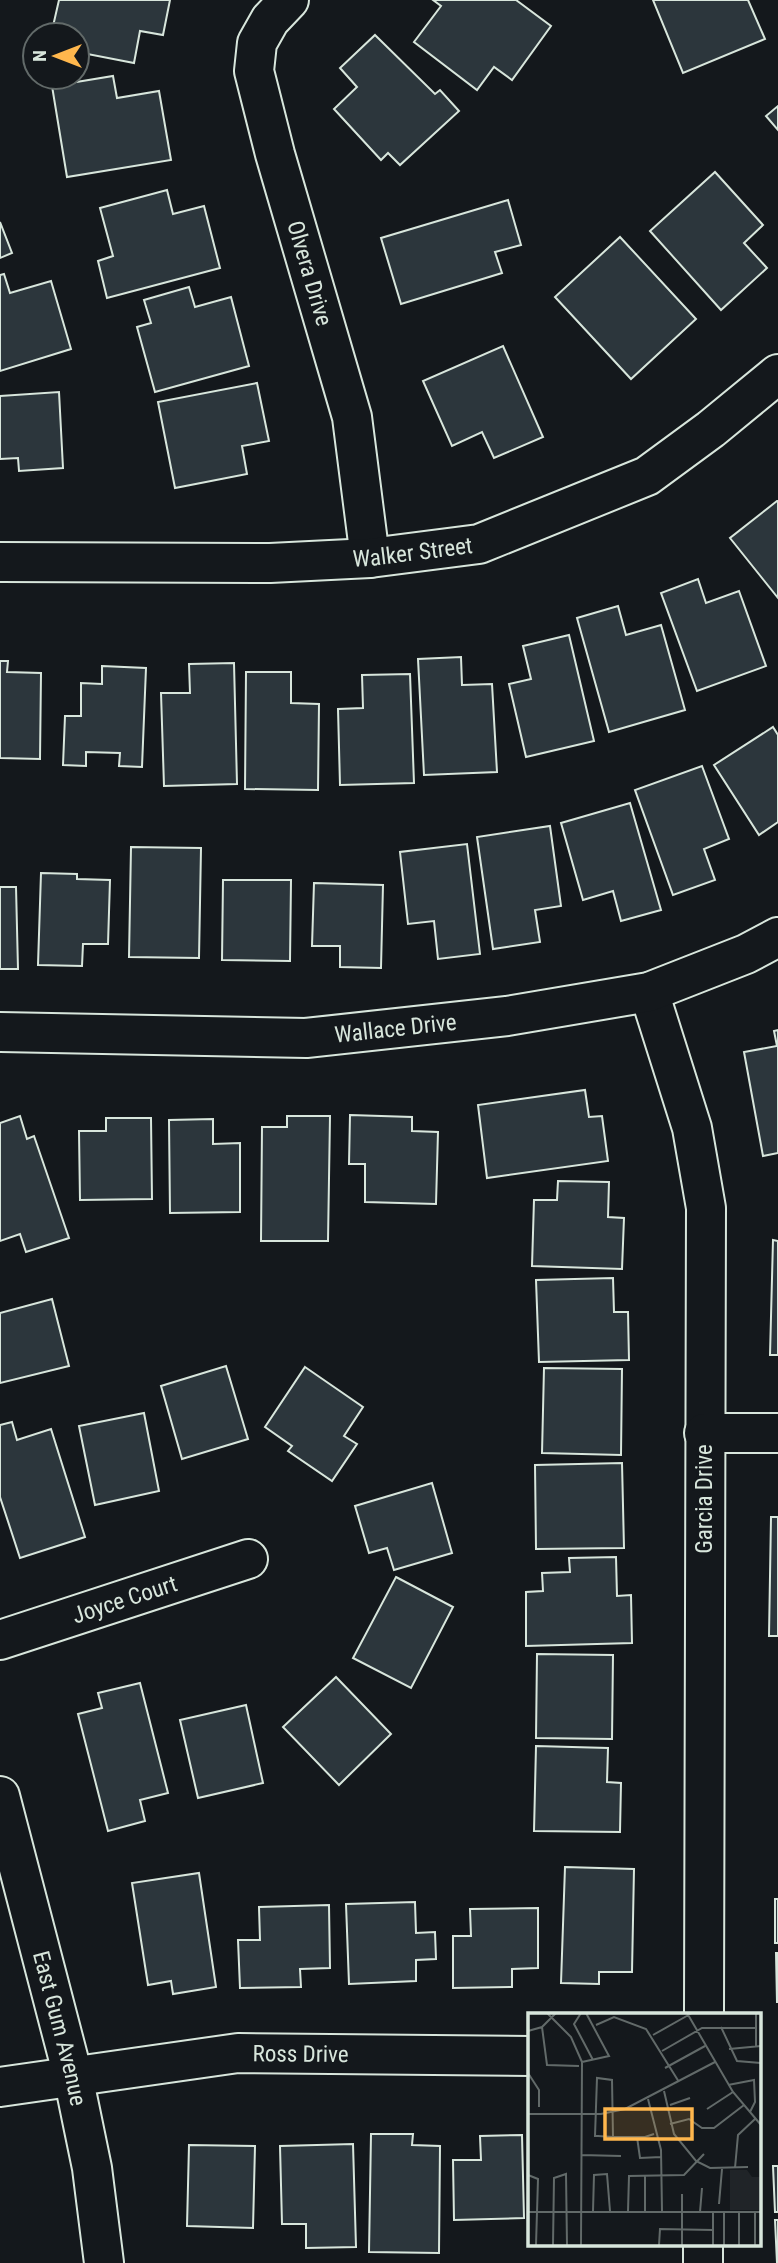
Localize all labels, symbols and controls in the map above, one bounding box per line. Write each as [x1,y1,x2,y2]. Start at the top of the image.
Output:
north arrow [21,21,91,91]
text: N [28,50,51,62]
street label: Olvera Drive [282,217,338,329]
street label: Walker Street [352,531,474,572]
street label: Wallace Drive [333,1008,458,1048]
street label: Garcia Drive [691,1444,718,1554]
street label: Joyce Court [69,1570,180,1629]
street label: East Gum Avenue [27,1948,92,2108]
inset map [528,2013,760,2246]
street label: Ross Drive [252,2040,349,2068]

